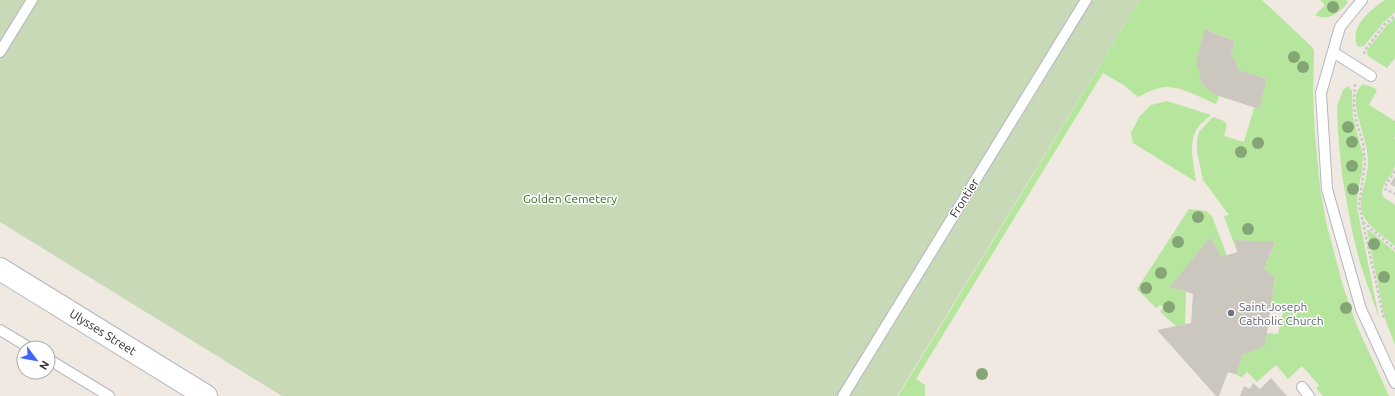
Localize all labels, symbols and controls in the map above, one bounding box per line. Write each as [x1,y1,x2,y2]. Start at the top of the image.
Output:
street label: Frontier [947,176,981,220]
park label: Golden Cemetery [523,192,617,205]
place label: Saint Joseph Catholic Church [1239,300,1324,327]
street label: Ulysses Street [67,306,139,358]
marker: Saint Joseph Catholic Church [1226,308,1236,318]
north arrow [16,340,56,380]
text: N [37,359,52,372]

